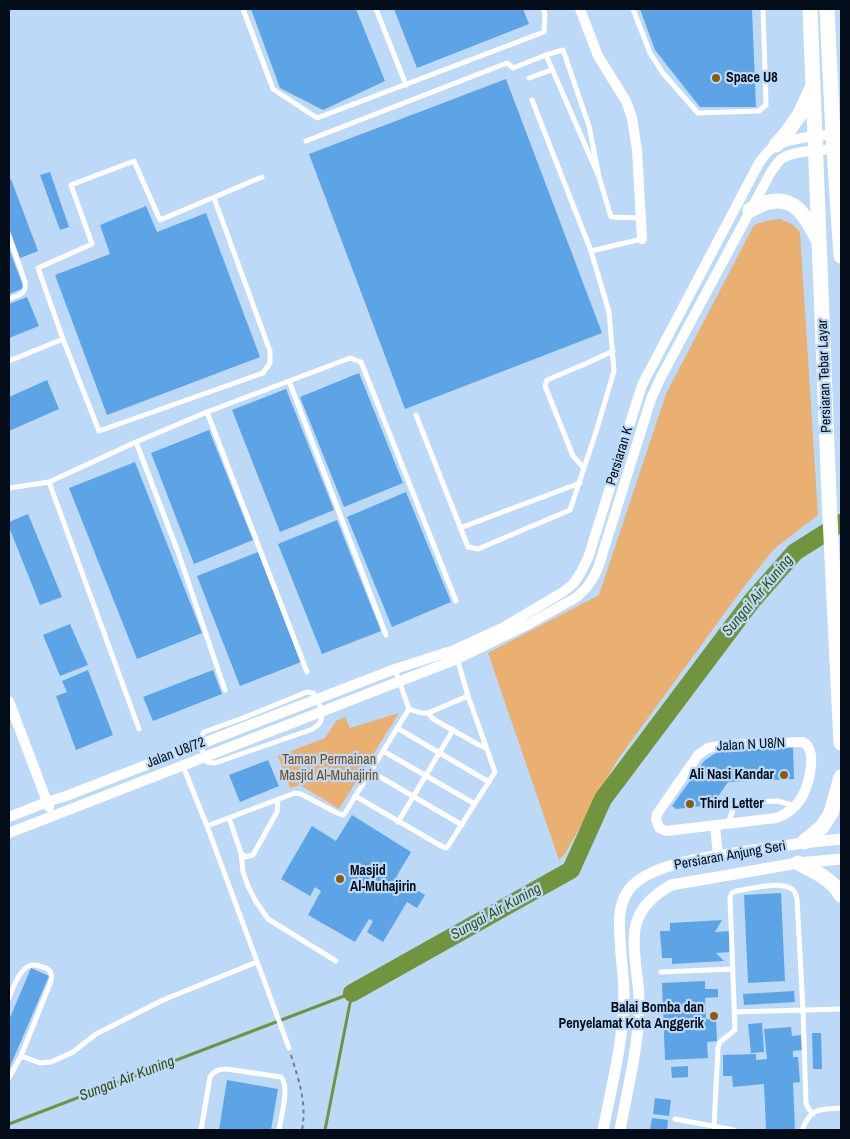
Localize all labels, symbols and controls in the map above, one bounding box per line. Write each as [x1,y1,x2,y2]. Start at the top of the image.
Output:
place label: Space U8 [726,70,778,86]
marker: Space U8 [710,72,722,84]
street label: Persiaran Tebar Layar [815,319,835,433]
street label: Persiaran K [603,425,637,487]
water label: Sungai Air Kuning [719,552,797,640]
street label: Jalan U8/72 [144,734,208,772]
street label: Jalan N U8/N [716,735,786,755]
park label: Taman Permainan Masjid Al-Muhajirin [280,752,378,784]
place label: Ali Nasi Kandar [689,767,774,783]
marker: Ali Nasi Kandar [778,769,790,781]
place label: Third Letter [700,796,764,812]
marker: Third Letter [684,798,696,810]
street label: Persiaran Anjung Seri [673,838,787,874]
place label: Masjid Al-Muhajirin [350,863,416,896]
marker: Masjid Al-Muhajirin [334,873,346,885]
water label: Sungai Air Kuning [448,880,544,944]
place label: Balai Bomba dan Penyelamat Kota Anggerik [559,1000,704,1032]
marker: Balai Bomba dan Penyelamat Kota Anggerik [708,1010,720,1022]
water label: Sungai Air Kuning [77,1053,177,1105]

